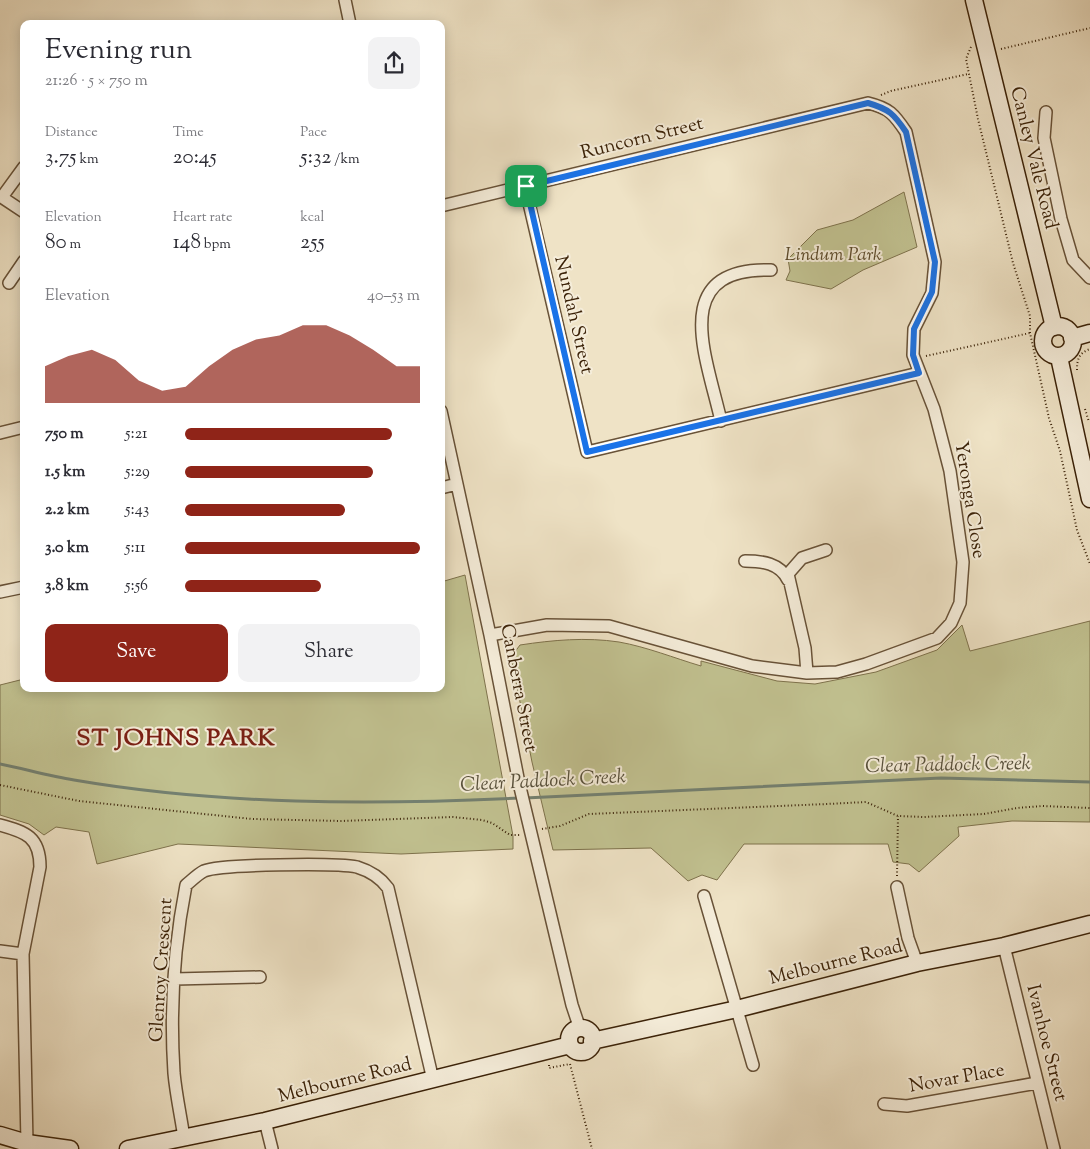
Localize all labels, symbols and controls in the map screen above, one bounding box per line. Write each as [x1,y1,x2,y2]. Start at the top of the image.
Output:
text: Evening run [45,31,192,71]
button: share [368,37,420,89]
text: 21:26 · 5 × 750 m [45,70,148,93]
street label: Canley Vale Road [1002,84,1064,232]
street label: Runcorn Street [578,111,707,167]
text: Distance [45,123,98,143]
text: Time [173,123,204,143]
text: Pace [300,123,327,143]
text: 3.75 [45,143,76,173]
text: 20:45 [173,143,217,173]
text: 5:32 [300,143,331,173]
text: km [76,150,99,170]
text: /km [331,150,360,170]
pin [505,165,547,207]
icon: arrive [512,172,540,200]
text: Elevation [45,208,102,228]
text: Heart rate [173,208,232,228]
text: kcal [300,208,324,228]
text: 80 [45,228,67,258]
text: 148 [173,228,201,258]
text: 255 [300,228,325,258]
text: m [67,235,81,255]
text: bpm [201,235,231,255]
park label: Lindum Park [784,242,882,269]
street label: Nundah Street [546,253,600,377]
text: Elevation [45,285,110,308]
text: 40–53 m [367,285,420,308]
text: 750 m [45,423,84,446]
text: 5:21 [125,423,148,446]
street label: Yeronga Close [946,439,992,561]
text: 1.5 km [45,461,85,484]
text: 5:29 [125,461,150,484]
text: 2.2 km [45,499,89,522]
text: 5:43 [125,499,149,522]
text: 3.0 km [45,537,89,560]
text: 5:11 [125,537,146,560]
text: 3.8 km [45,575,89,598]
text: 5:56 [125,575,148,598]
street label: Canberra Street [492,622,544,755]
button: Save [45,624,228,682]
button: Share [238,624,420,682]
district label: ST JOHNS PARK [76,722,276,756]
water label: Clear Paddock Creek [865,750,1031,782]
water label: Clear Paddock Creek [460,763,626,801]
street label: Glenroy Crescent [143,896,181,1043]
street label: Melbourne Road [766,933,906,993]
street label: Ivanhoe Street [1018,982,1074,1105]
street label: Melbourne Road [275,1051,415,1111]
street label: Novar Place [907,1057,1007,1101]

